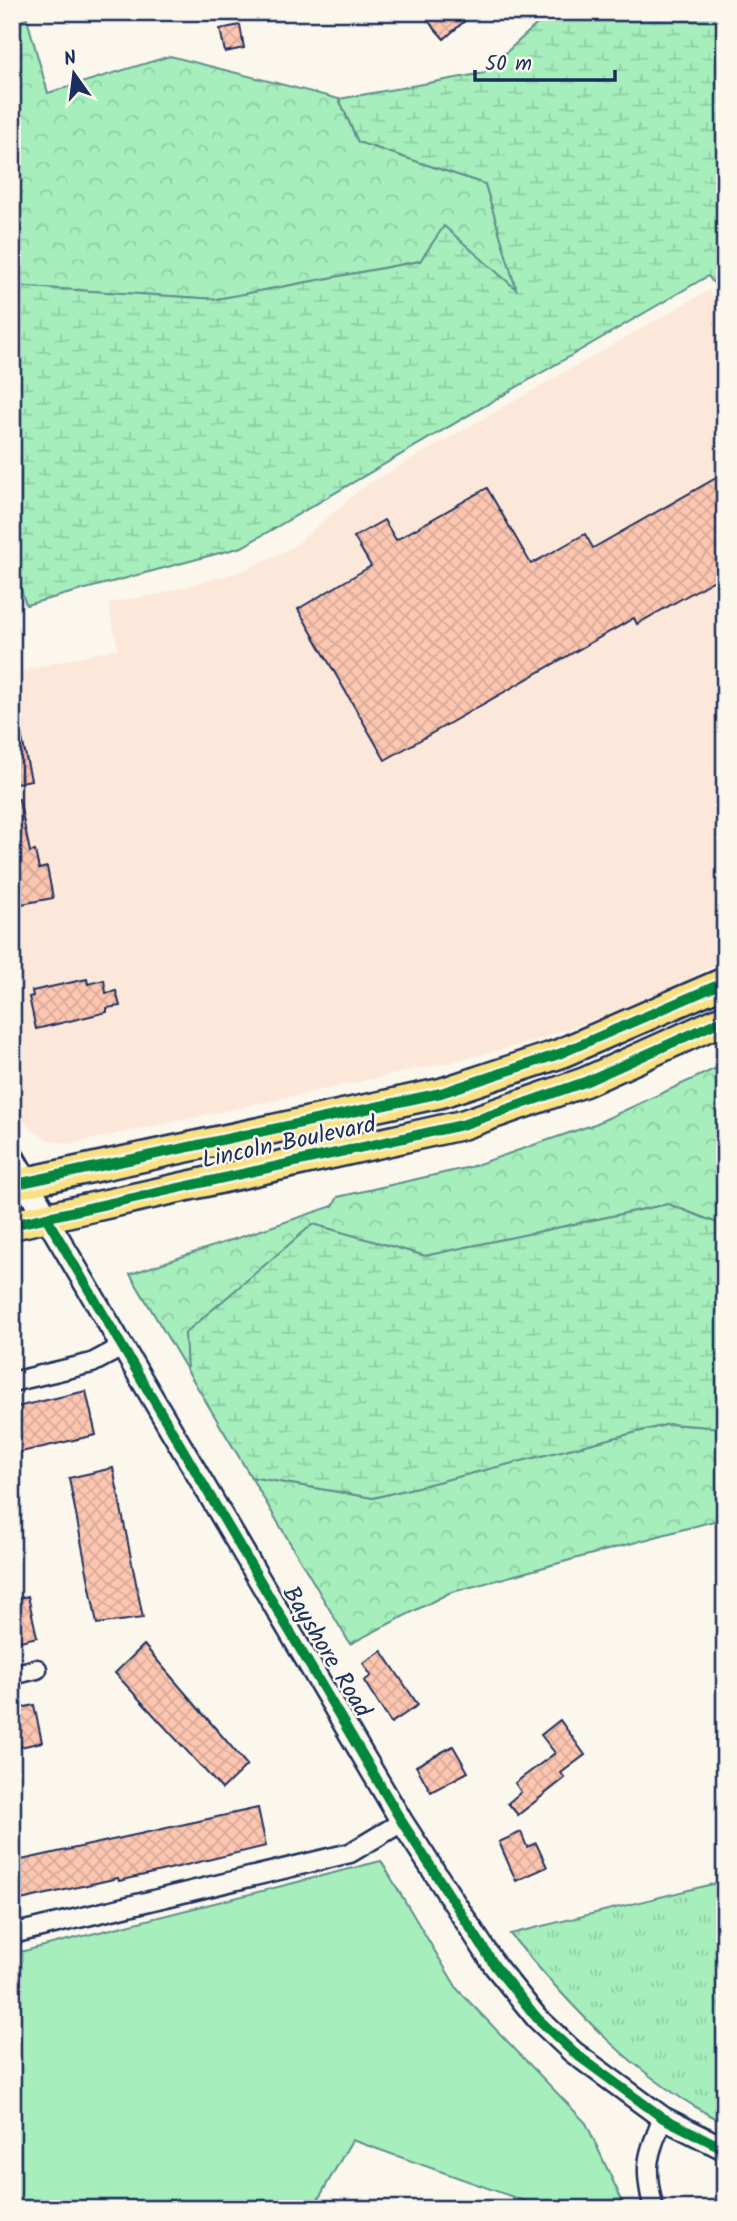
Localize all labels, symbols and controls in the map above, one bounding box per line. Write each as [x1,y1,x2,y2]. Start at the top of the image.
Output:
north arrow [38,38,108,108]
scale bar [475,38,614,82]
text: N [61,43,80,75]
text: 50 m [485,48,532,81]
street label: Lincoln Boulevard [198,1105,381,1180]
street label: Bayshore Road [271,1578,381,1726]

